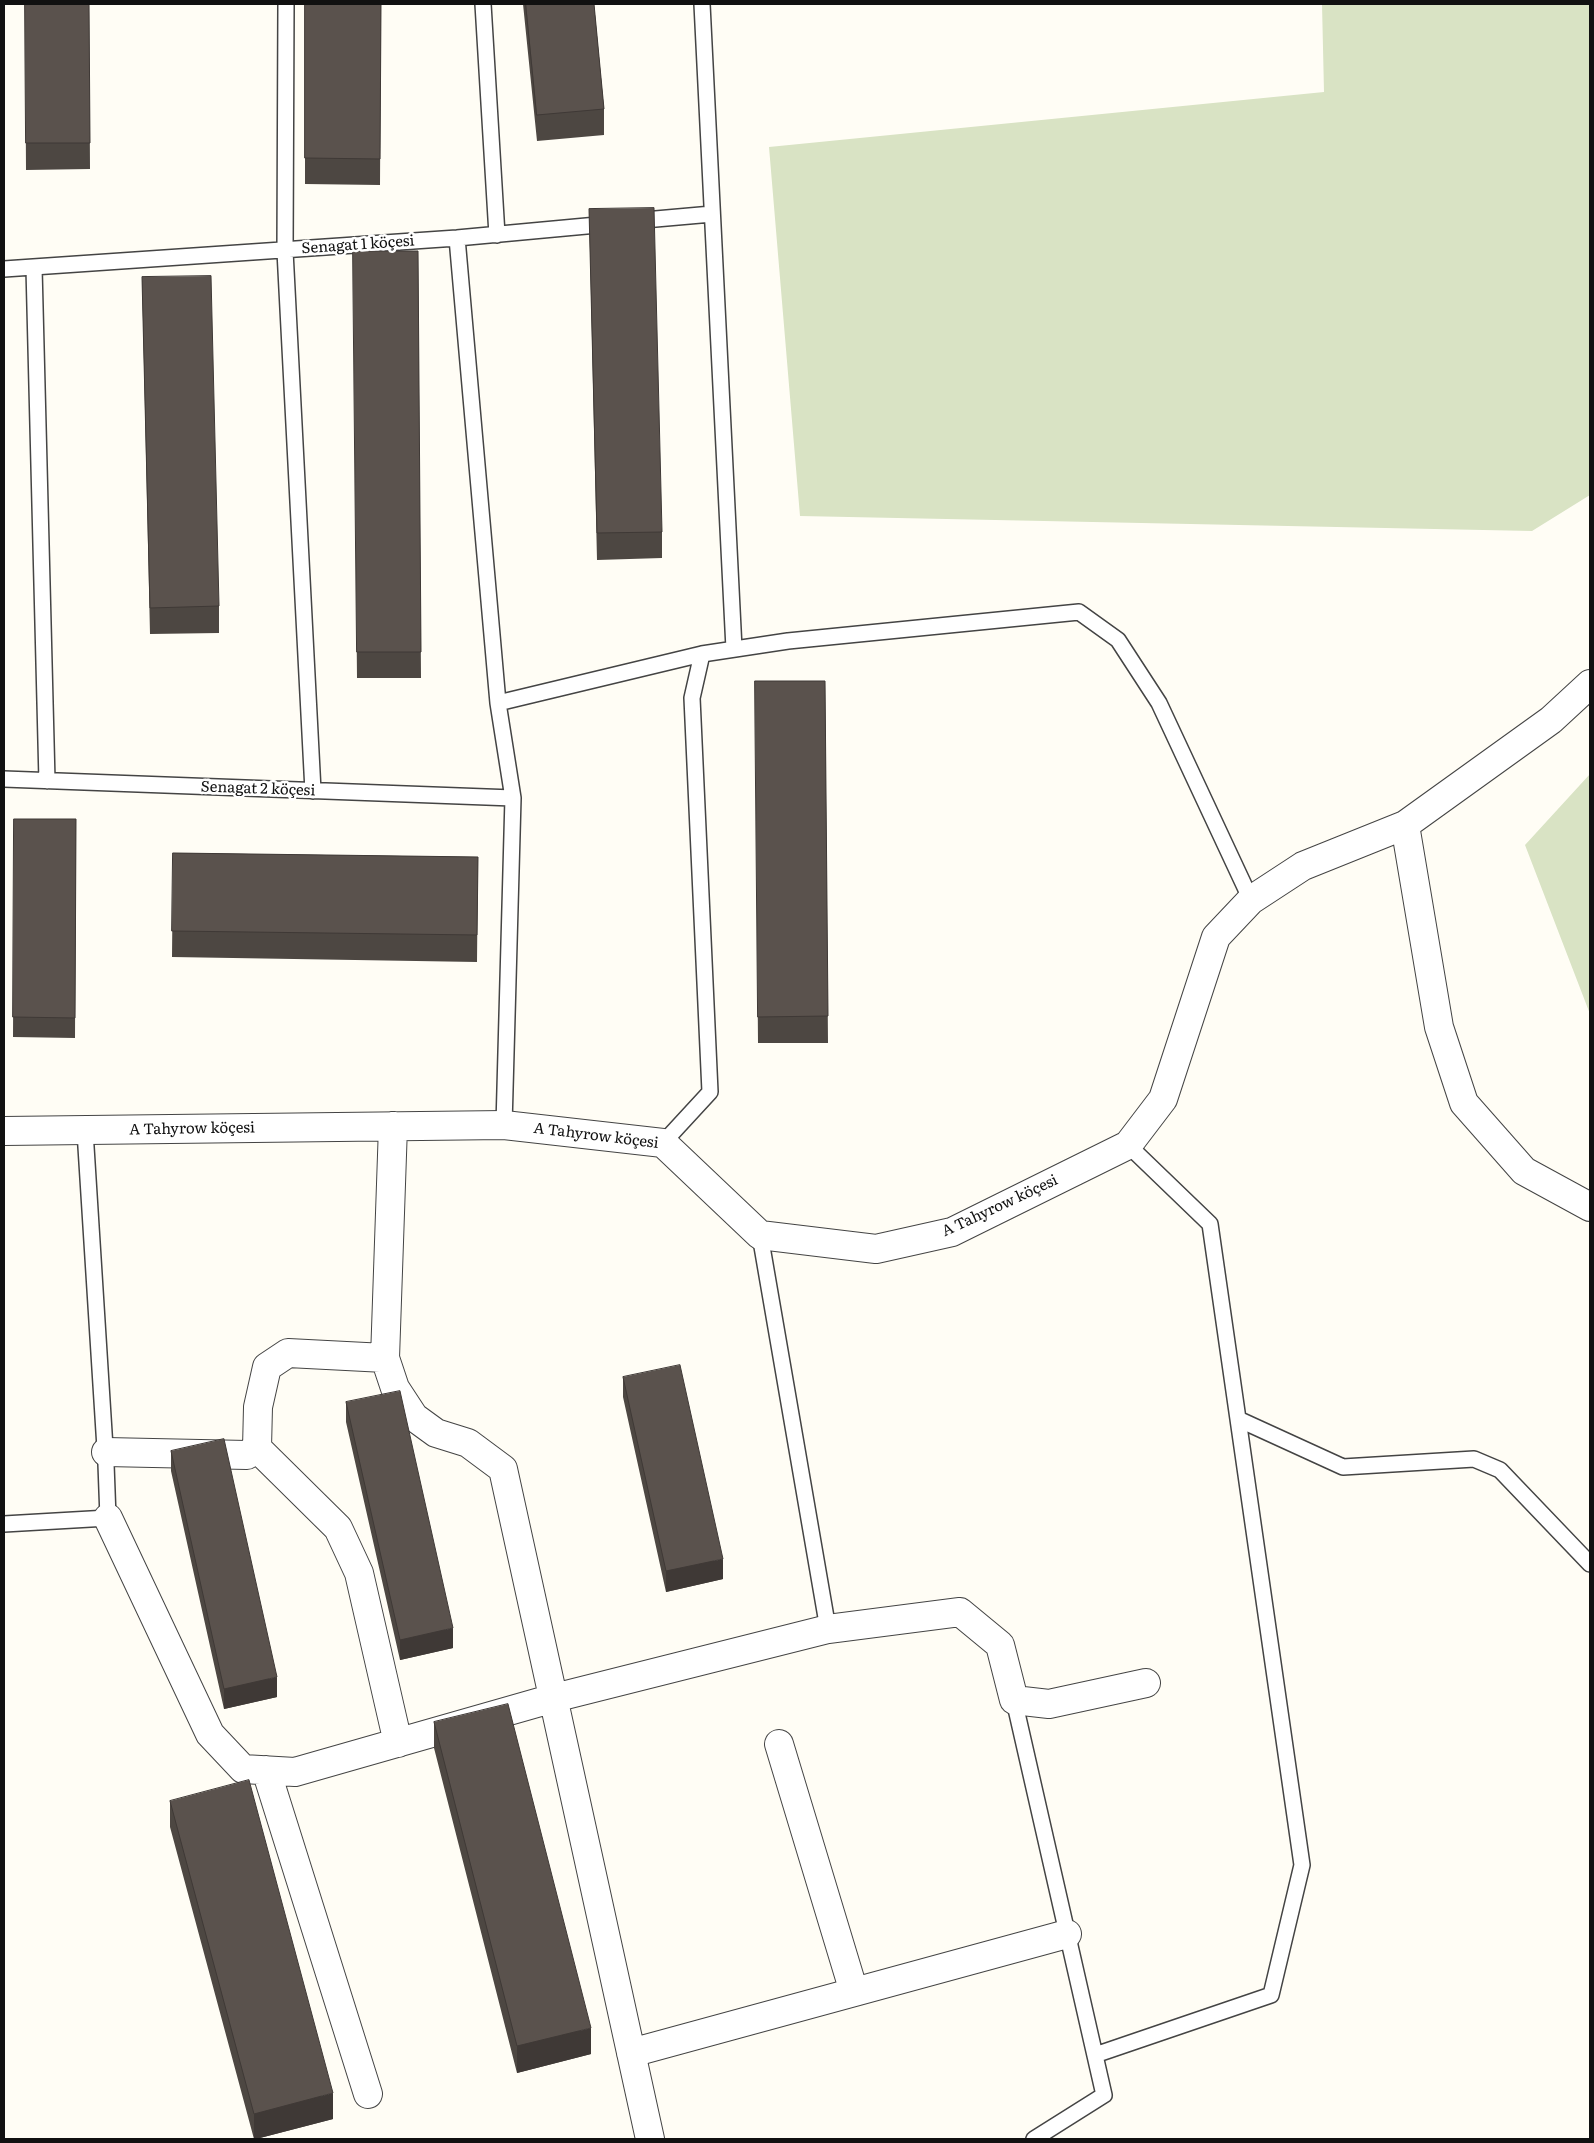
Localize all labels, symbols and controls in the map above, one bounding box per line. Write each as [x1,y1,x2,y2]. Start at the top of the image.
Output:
street label: Senagat 1 köçesi [301,232,415,258]
street label: Senagat 2 köçesi [200,778,316,800]
street label: A Tahyrow köçesi [129,1119,255,1139]
street label: A Tahyrow köçesi [532,1119,660,1153]
street label: A Tahyrow köçesi [939,1171,1061,1241]

